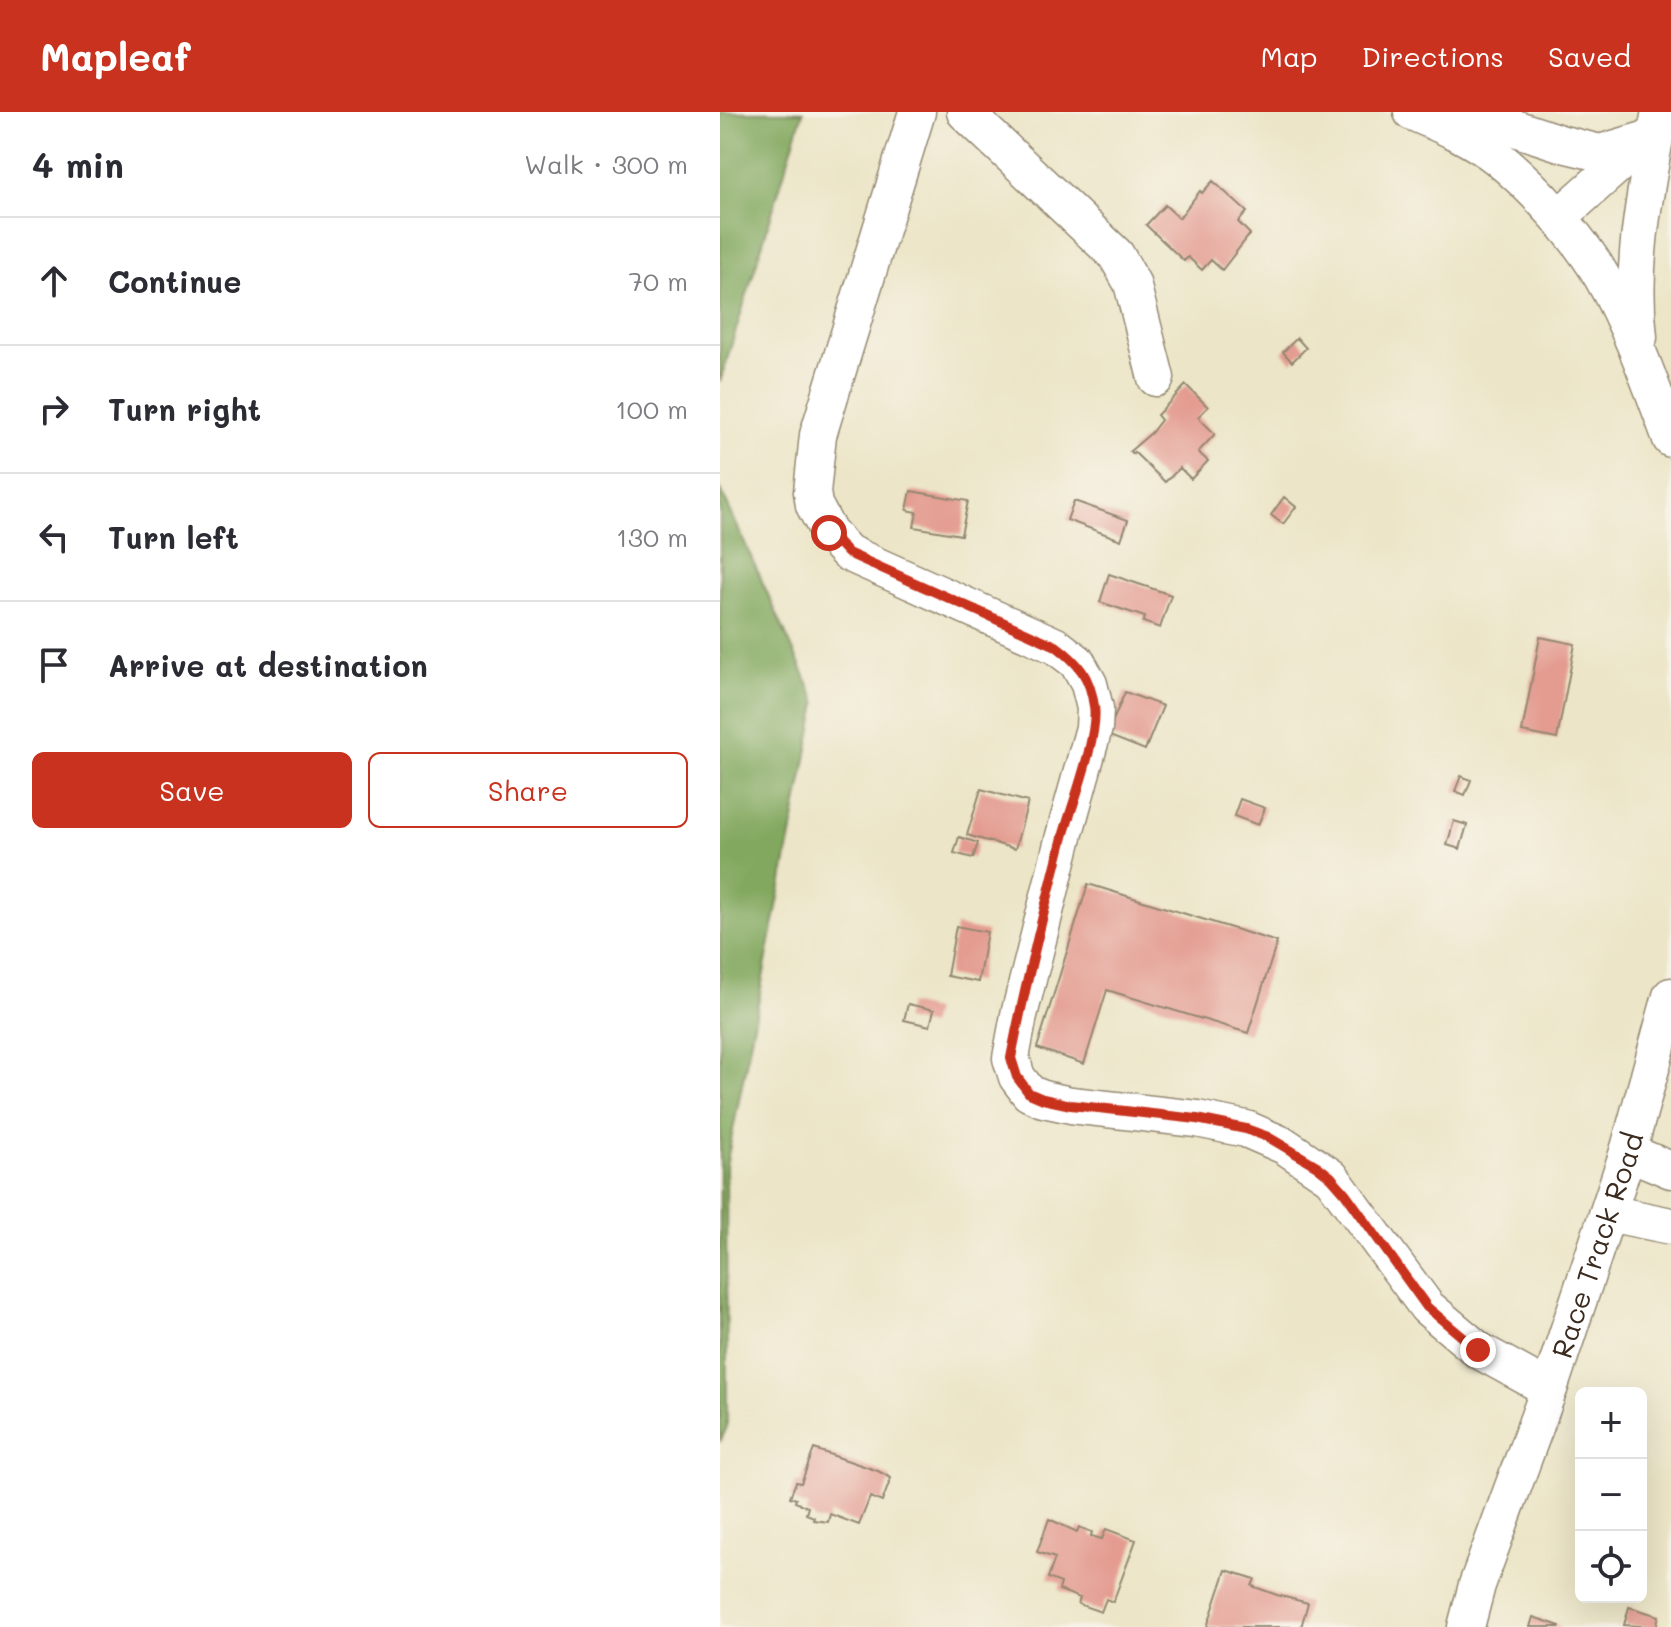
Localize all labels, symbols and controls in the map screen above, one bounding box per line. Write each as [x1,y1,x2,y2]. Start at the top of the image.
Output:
text: Mapleaf [40,31,191,81]
text: Map [1261,38,1318,74]
text: Directions [1362,38,1504,74]
text: Saved [1548,38,1631,74]
text: 4 min [32,142,124,187]
text: Walk · 300 m [524,147,688,181]
icon: ahead [32,259,76,303]
text: Continue [108,261,241,301]
text: 70 m [628,264,688,298]
icon: right [32,387,76,431]
text: Turn right [108,389,261,429]
text: 100 m [615,392,688,426]
icon: left [32,515,76,559]
route start [811,515,847,551]
text: Turn left [108,517,239,557]
text: 130 m [616,520,688,554]
icon: arrive [32,643,76,687]
text: Arrive at destination [108,645,428,685]
button: Save [32,752,352,828]
button: Share [368,752,688,828]
street label: Race Track Road [1543,1128,1651,1362]
route end [1460,1332,1496,1368]
map controls [1575,1387,1647,1603]
button: + [1575,1387,1647,1459]
button: − [1575,1459,1647,1531]
button: locate [1575,1531,1647,1603]

